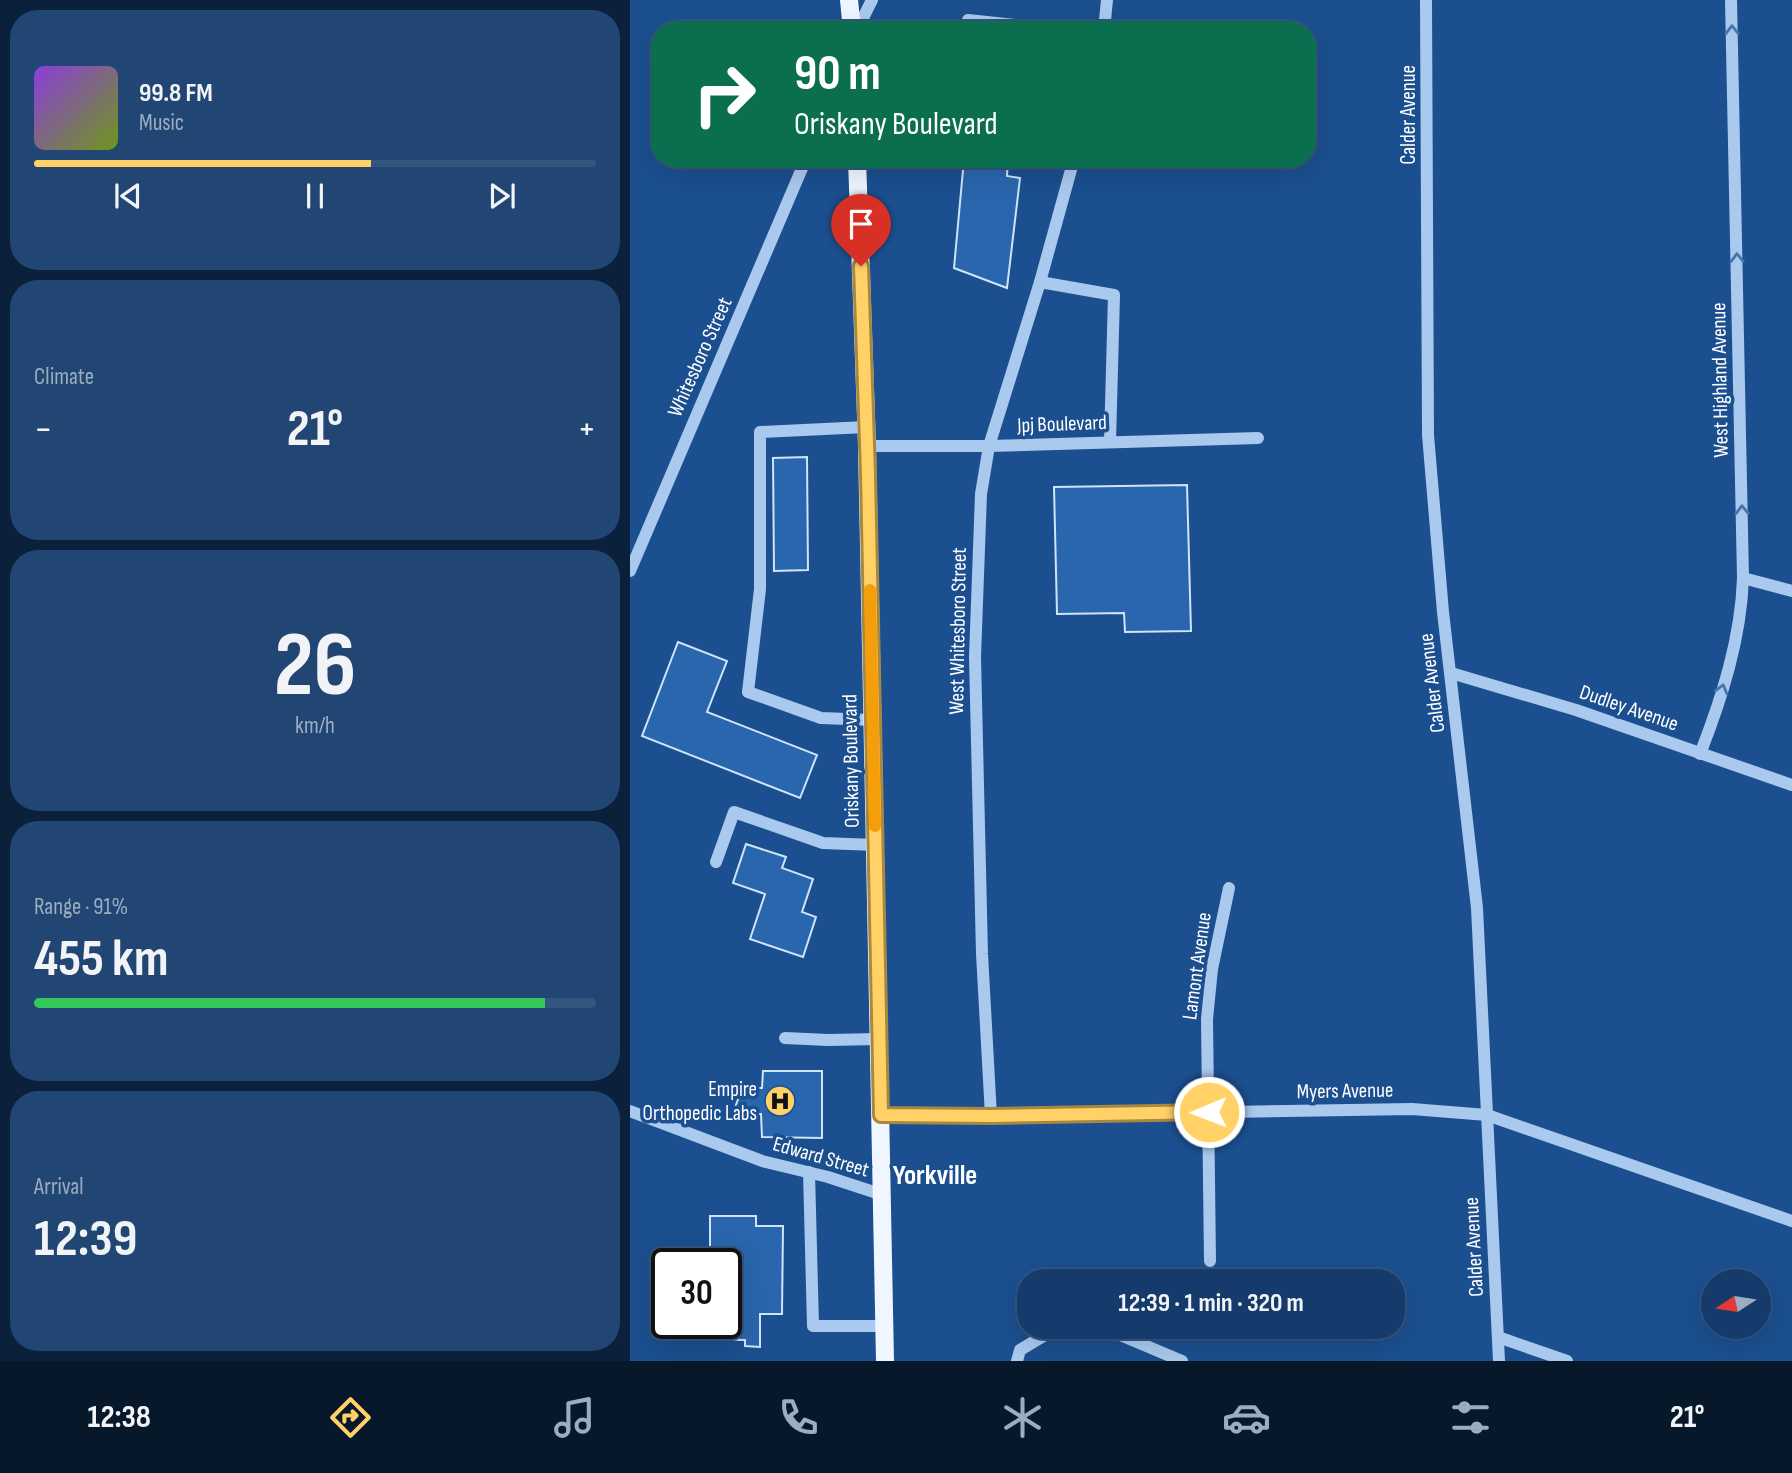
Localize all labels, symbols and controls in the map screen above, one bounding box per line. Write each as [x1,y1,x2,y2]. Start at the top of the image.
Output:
one-way arrow [1724,25,1740,35]
text: 90 m [794,45,881,104]
icon: right [679,49,770,140]
street label: Calder Avenue [1396,65,1421,165]
text: 99.8 FM [139,78,213,109]
text: Oriskany Boulevard [794,105,998,144]
text: Music [139,109,184,137]
icon: previous [109,177,147,215]
icon: pause [296,177,334,215]
icon: next [483,177,521,215]
pin [831,194,891,266]
icon: arrive [842,205,880,243]
one-way arrow [1729,252,1744,263]
street label: Whitesboro Street [662,293,738,421]
street label: West Highland Avenue [1706,302,1734,458]
text: Climate [34,363,94,391]
text: 21° [287,398,343,461]
text: − [34,407,53,452]
text: + [577,407,596,452]
street label: Jpj Boulevard [1016,410,1107,438]
one-way arrow [1734,504,1750,514]
street label: West Whitesboro Street [944,547,972,715]
text: 26 [274,612,356,721]
street label: Calder Avenue [1414,632,1450,734]
street label: Dudley Avenue [1576,679,1682,737]
one-way arrow [1714,683,1728,695]
street label: Oriskany Boulevard [837,694,865,828]
text: km/h [295,712,335,740]
text: Range · 91% [34,893,128,921]
street label: Lamont Avenue [1177,911,1217,1021]
text: 455 km [34,928,168,991]
position arrow [1172,1075,1246,1149]
place label: Empire Orthopedic Labs [643,1077,757,1126]
street label: Myers Avenue [1296,1078,1394,1104]
hospital icon: Empire Orthopedic Labs [763,1084,797,1118]
street label: Edward Street [770,1131,872,1183]
district label: Yorkville [893,1159,977,1192]
text: Arrival [34,1173,83,1201]
street label: Calder Avenue [1459,1197,1489,1297]
text: 12:39 [34,1208,137,1271]
speed limit sign: 30 [651,1248,742,1339]
north arrow [1701,1269,1771,1339]
map controls [1701,1269,1771,1339]
text: 12:39 · 1 min · 320 m [1118,1288,1304,1319]
icon: directions [326,1393,375,1442]
icon: music [550,1393,599,1442]
icon: phone [774,1393,823,1442]
icon: climate [998,1393,1047,1442]
icon: car [1222,1393,1271,1442]
icon: filters [1446,1393,1495,1442]
text: 12:38 [87,1398,151,1437]
text: 21° [1670,1398,1704,1437]

